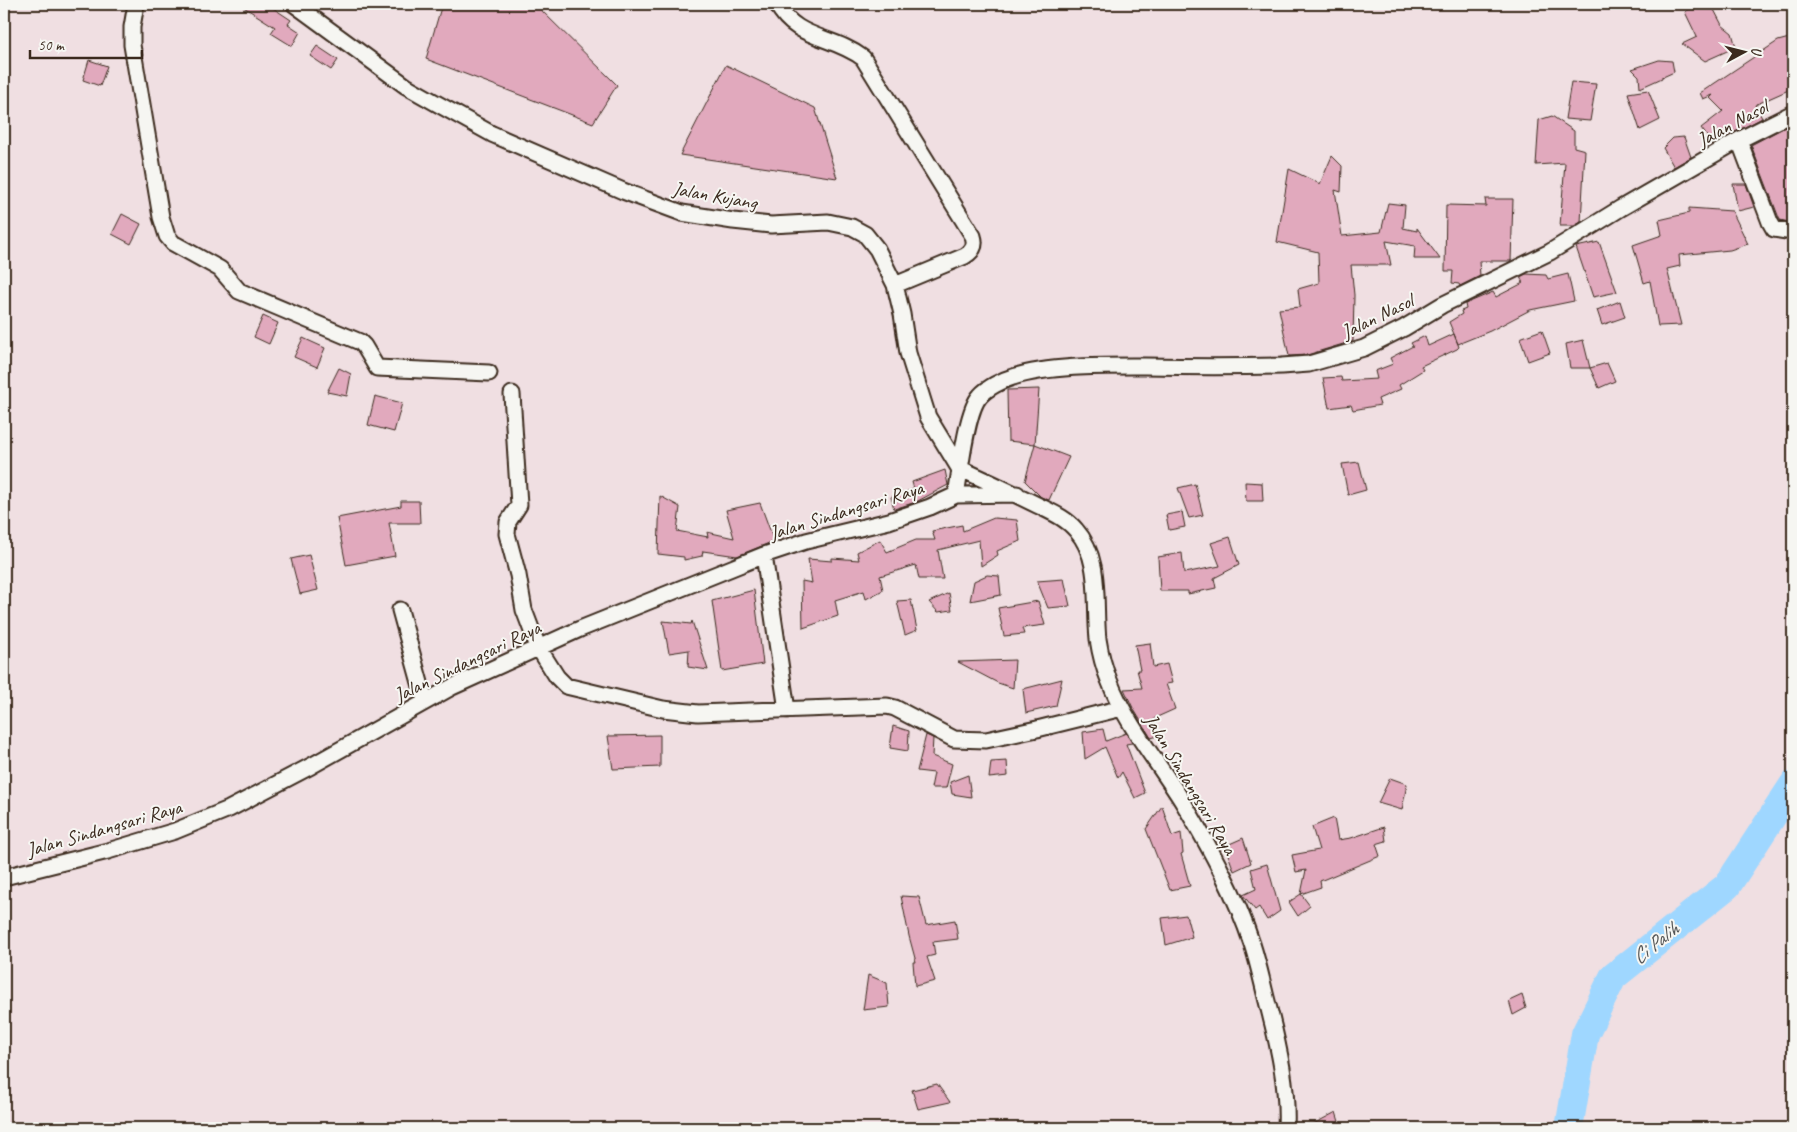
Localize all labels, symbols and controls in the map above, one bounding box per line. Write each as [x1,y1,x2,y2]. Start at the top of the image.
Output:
scale bar [30,28,142,60]
north arrow [1720,28,1770,78]
text: 50 m [38,36,65,55]
text: U [1748,46,1766,58]
street label: Jalan Nasol [1692,93,1775,153]
street label: Jalan Kujang [670,176,761,216]
street label: Jalan Nasol [1336,287,1420,345]
street label: Jalan Sindangsari Raya [765,475,928,546]
street label: Jalan Sindangsari Raya [389,614,546,708]
street label: Jalan Sindangsari Raya [1138,708,1243,861]
street label: Jalan Sindangsari Raya [23,794,186,863]
water label: Ci Palih [1626,915,1685,970]

